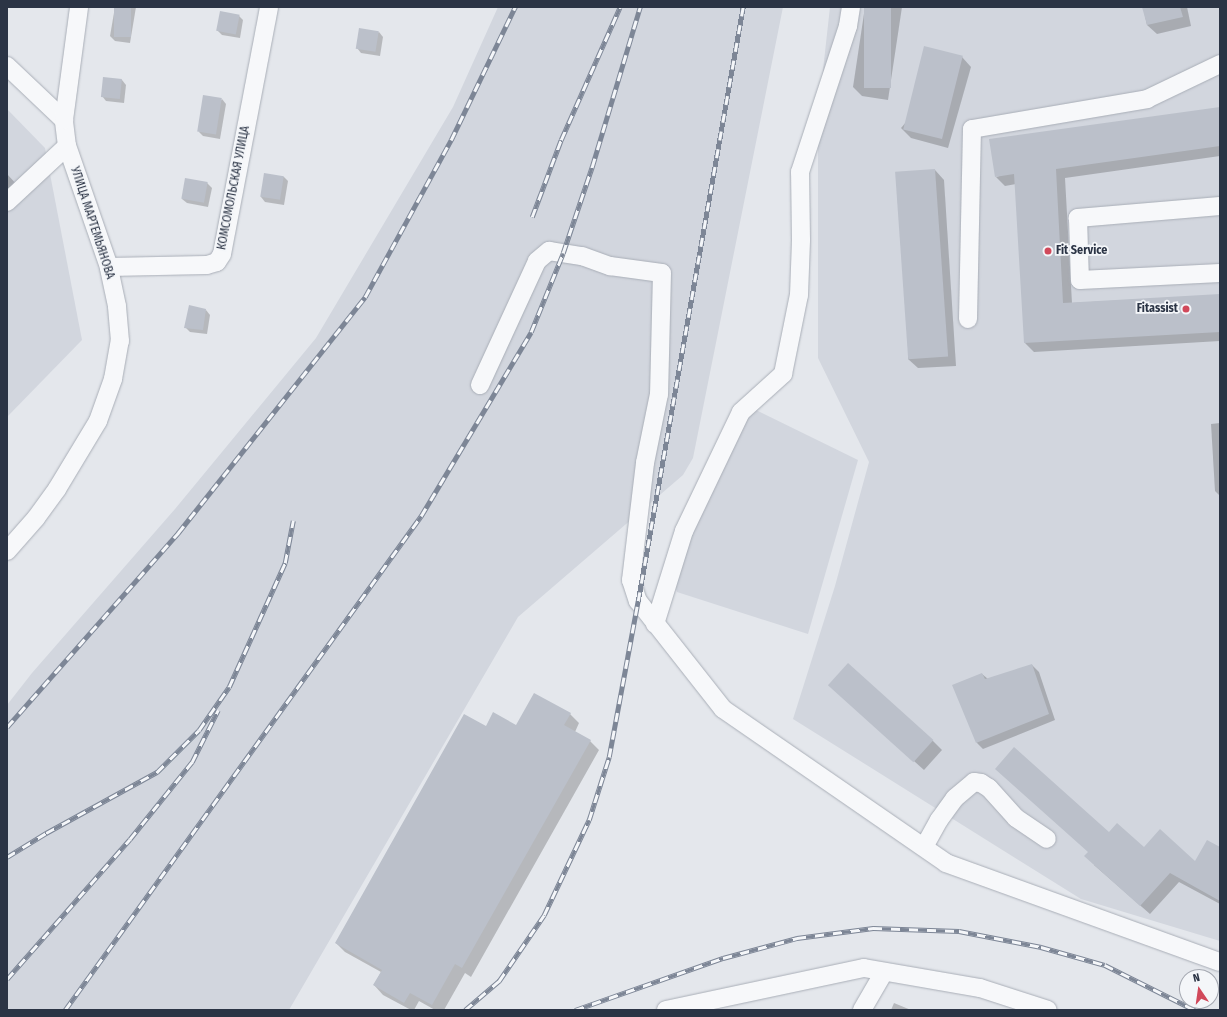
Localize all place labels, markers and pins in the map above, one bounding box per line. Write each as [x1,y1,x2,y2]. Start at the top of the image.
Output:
place label: Fit Service [1056,244,1107,258]
marker: Fit Service [1043,246,1053,256]
place label: Fitassist [1137,302,1178,316]
marker: Fitassist [1181,304,1191,314]

